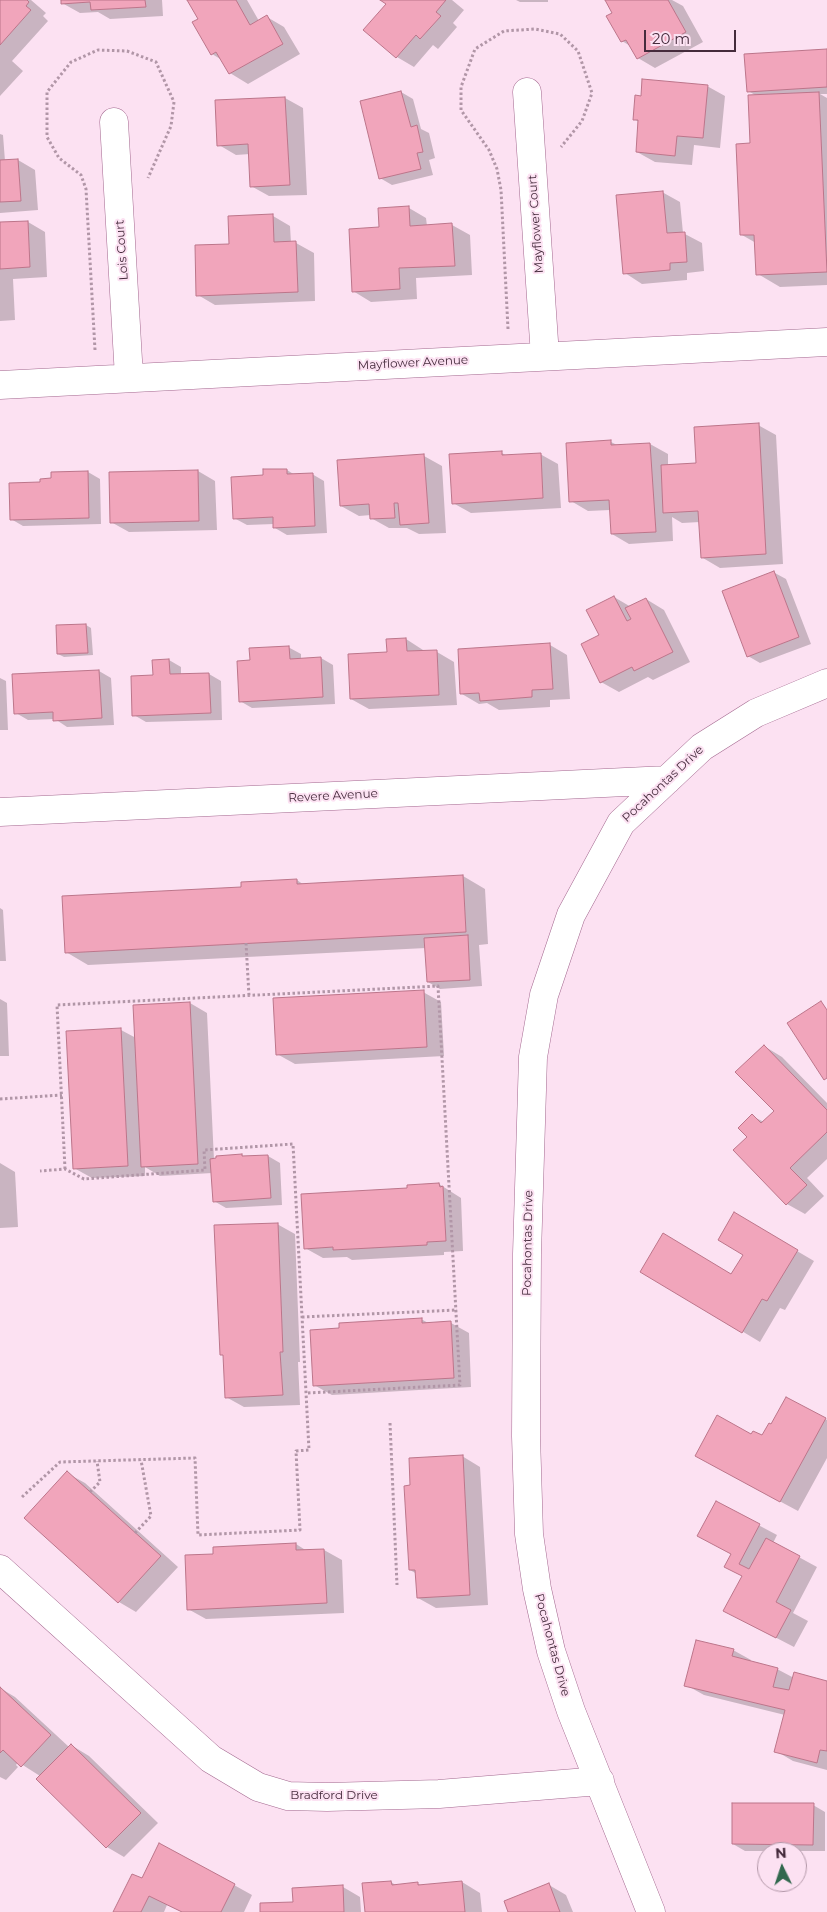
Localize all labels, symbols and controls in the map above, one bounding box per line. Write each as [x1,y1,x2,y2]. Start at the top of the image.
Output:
scale bar [647,20,740,52]
text: 20 m [652,29,690,48]
street label: Mayflower Court [525,174,547,274]
street label: Lois Court [113,219,131,281]
street label: Mayflower Avenue [357,353,469,373]
street label: Pocahontas Drive [619,743,707,825]
street label: Revere Avenue [288,786,378,806]
street label: Pocahontas Drive [520,1190,536,1296]
street label: Pocahontas Drive [531,1592,573,1698]
street label: Bradford Drive [290,1788,378,1802]
north arrow [757,1842,807,1892]
text: N [775,1844,787,1862]

